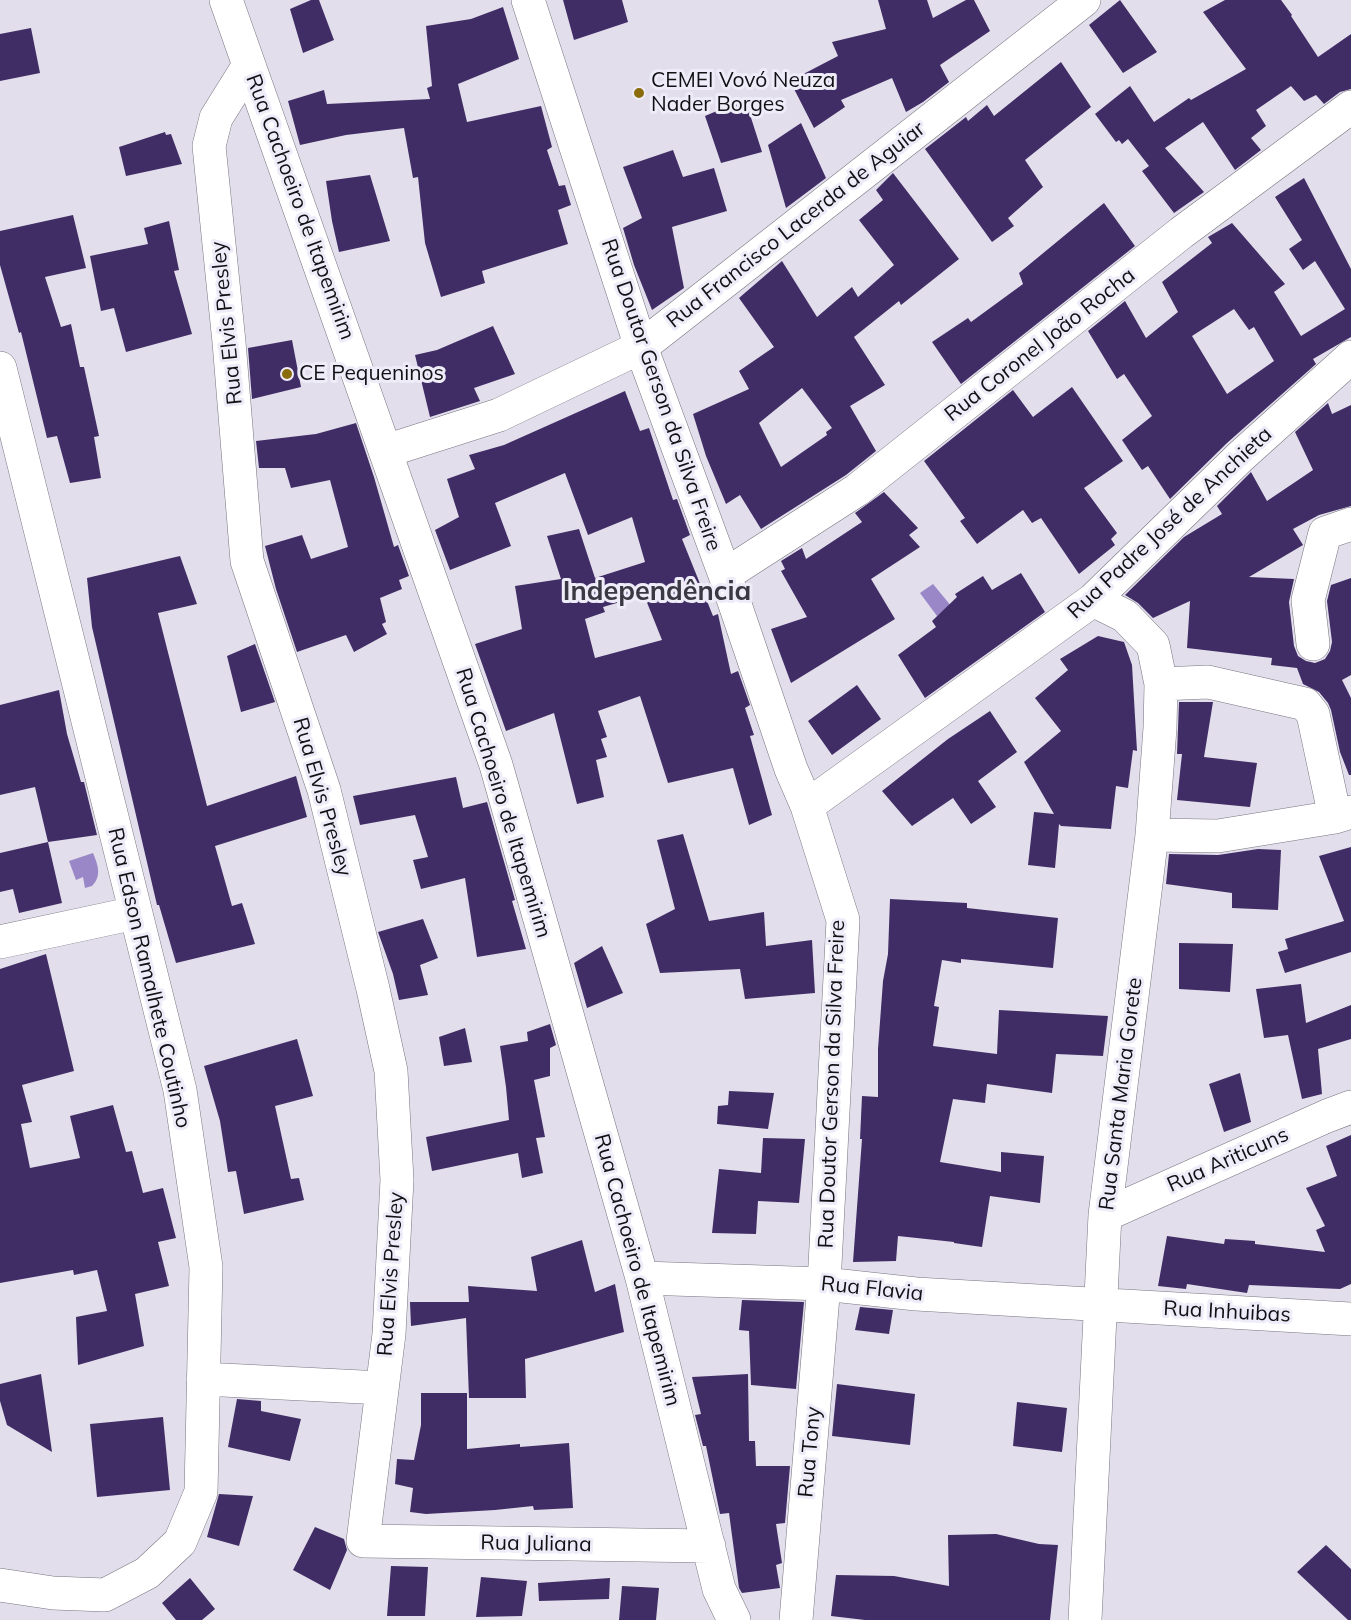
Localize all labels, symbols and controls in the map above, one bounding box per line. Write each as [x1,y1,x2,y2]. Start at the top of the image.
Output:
place label: CEMEI Vovó Neuza Nader Borges [651,68,835,118]
street label: Rua Cachoeiro de Itapemirim [240,71,360,343]
marker: CEMEI Vovó Neuza Nader Borges [632,86,646,100]
street label: Rua Francisco Lacerda de Aguiar [662,116,930,334]
street label: Rua Doutor Gerson da Silva Freire [596,236,726,554]
street label: Rua Elvis Presley [206,240,248,406]
street label: Rua Coronel João Rocha [940,263,1140,427]
place label: CE Pequeninos [299,361,444,387]
marker: CE Pequeninos [280,367,294,381]
street label: Rua Padre José de Anchieta [1063,422,1277,624]
district label: Independência [563,576,751,608]
street label: Rua Cachoeiro de Itapemirim [450,665,556,941]
street label: Rua Elvis Presley [287,715,357,879]
street label: Rua Edson Ramalhete Coutinho [102,825,196,1131]
street label: Rua Doutor Gerson da Silva Freire [814,919,850,1249]
street label: Rua Santa Maria Gorete [1094,976,1148,1212]
street label: Rua Ariticuns [1163,1122,1293,1198]
street label: Rua Cachoeiro de Itapemirim [588,1131,686,1409]
street label: Rua Elvis Presley [373,1191,409,1357]
street label: Rua Flavia [820,1271,924,1307]
street label: Rua Inhuibas [1163,1296,1291,1328]
street label: Rua Tony [793,1405,827,1499]
street label: Rua Juliana [480,1530,592,1558]

